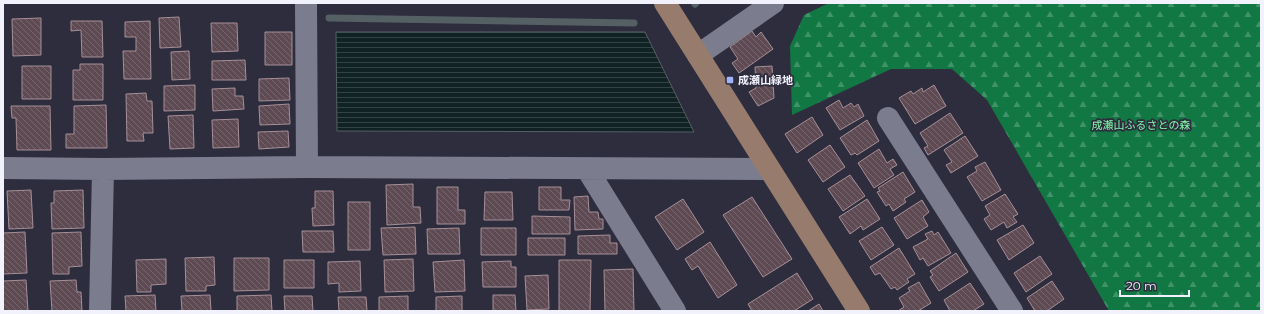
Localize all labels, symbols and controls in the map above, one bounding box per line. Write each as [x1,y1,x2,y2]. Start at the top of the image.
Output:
place label: 成瀬山緑地 [738,73,793,87]
marker: 成瀬山緑地 [725,75,735,85]
park label: 成瀬山ふるさとの森 [1092,118,1190,132]
scale bar [1120,272,1189,298]
text: 20 m [1126,278,1157,293]

